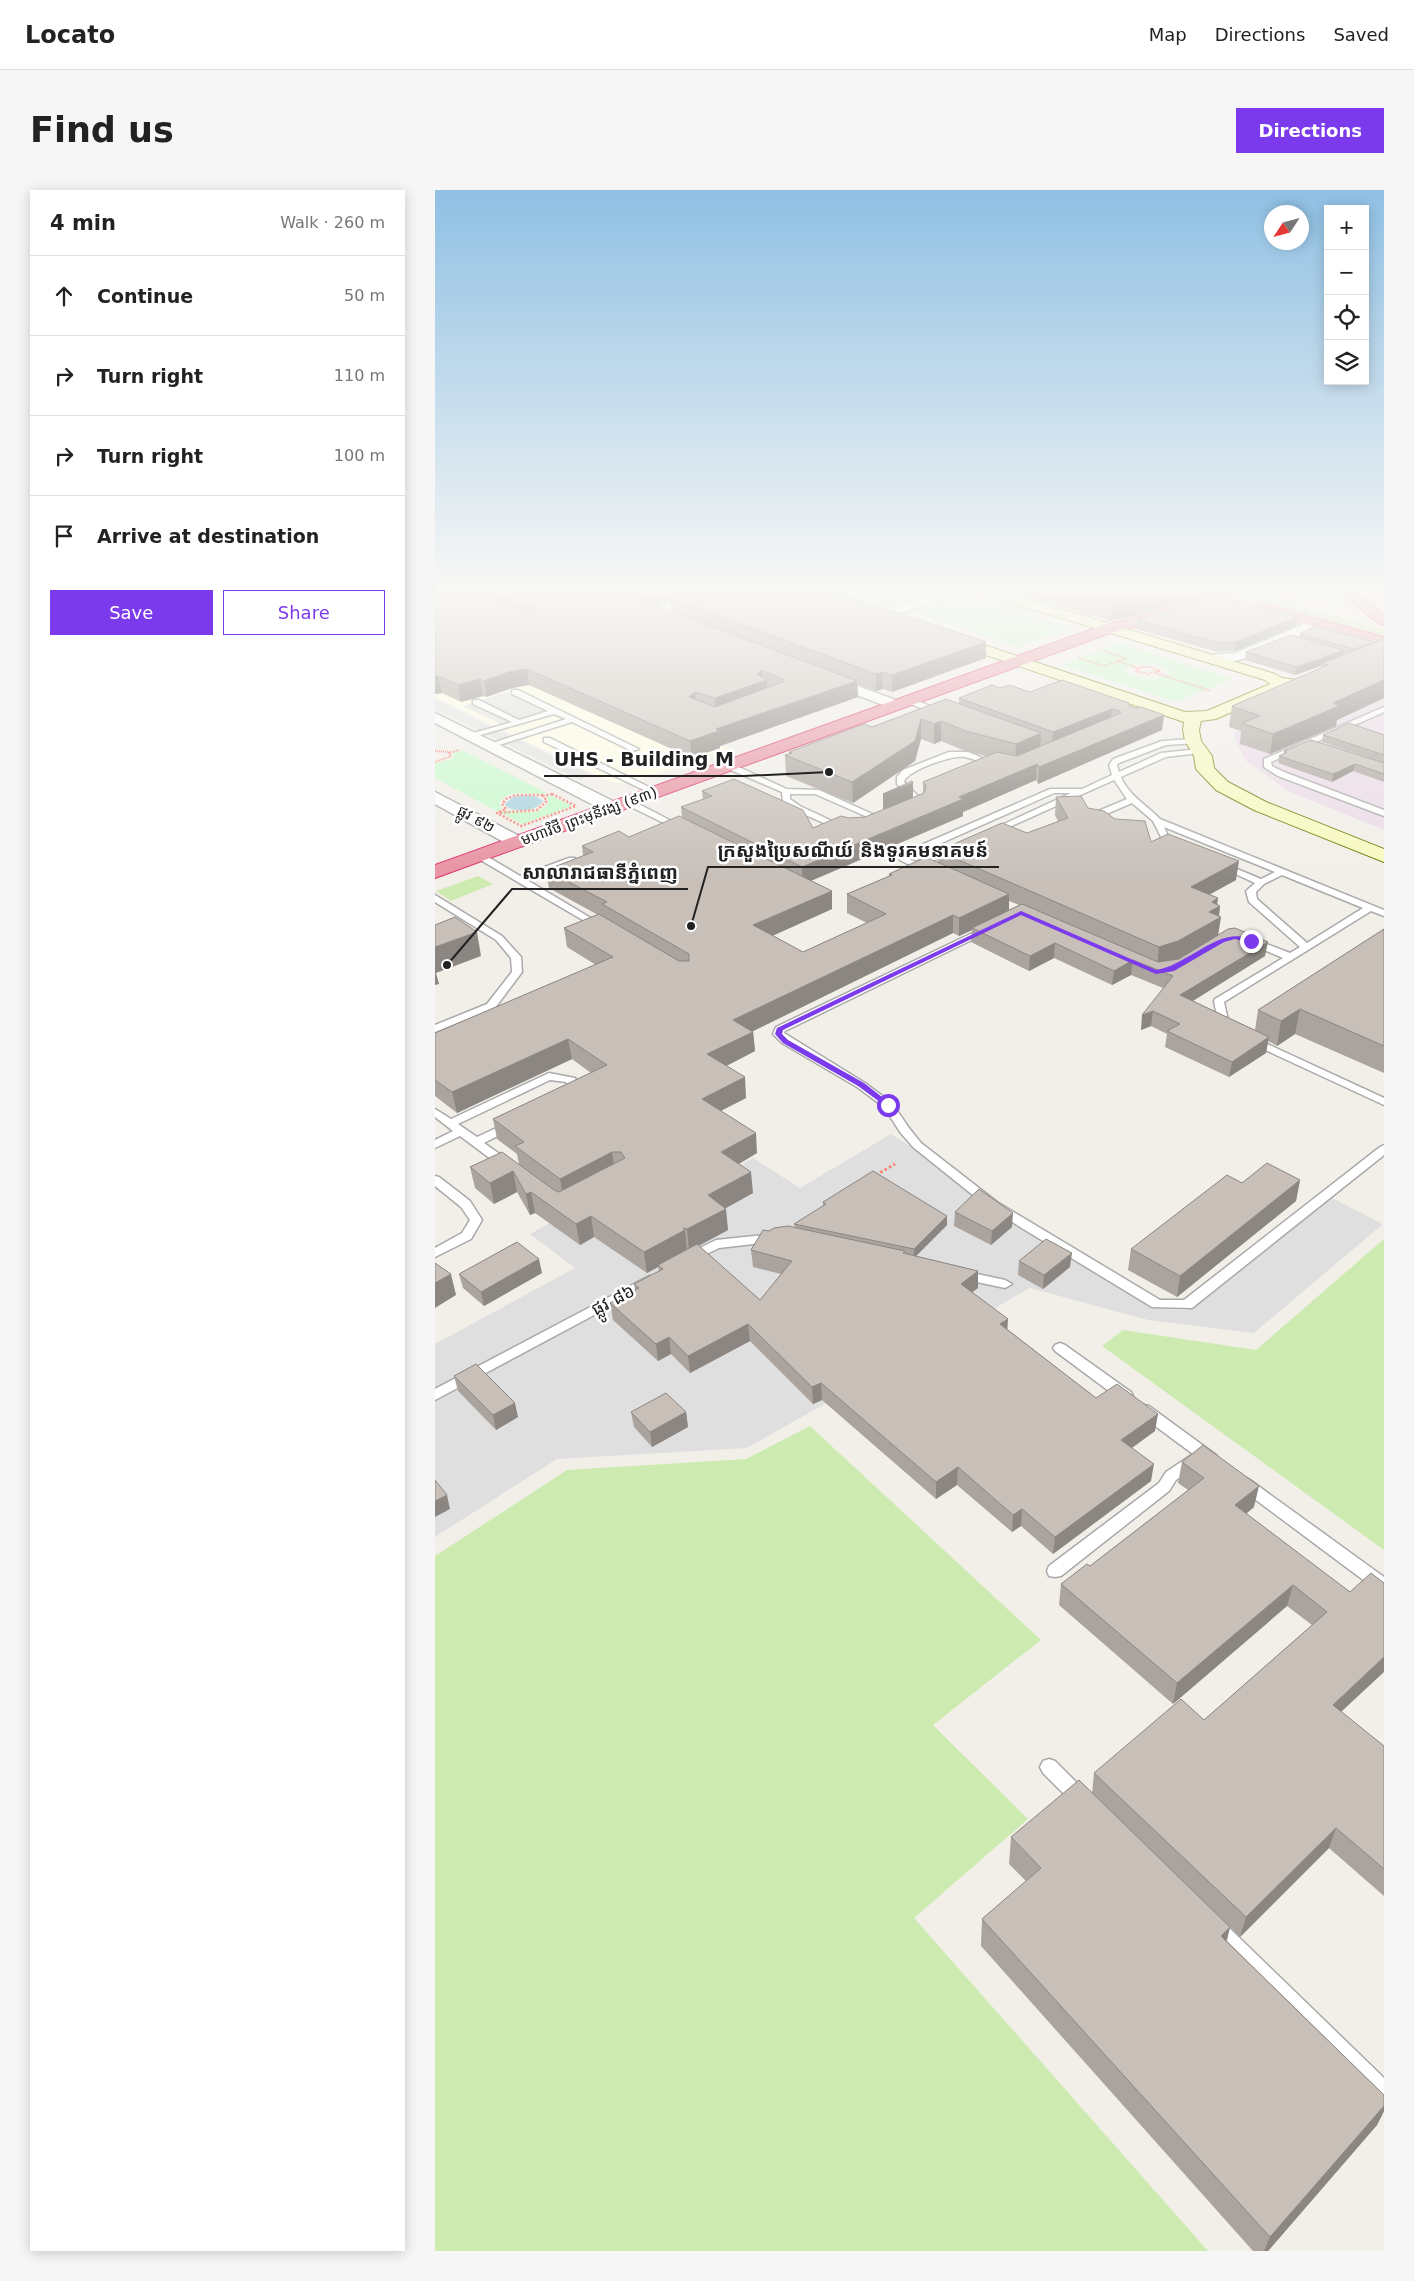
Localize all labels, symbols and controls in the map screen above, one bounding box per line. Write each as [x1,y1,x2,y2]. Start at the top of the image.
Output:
text: Locato [25,21,115,49]
text: Map [1149,24,1187,45]
text: Directions [1215,24,1305,45]
text: Saved [1333,24,1389,45]
button: Directions [1236,108,1384,153]
text: Find us [30,110,174,150]
north arrow [1264,205,1309,250]
map controls [1324,205,1369,385]
button: + [1324,205,1369,250]
text: 4 min [50,211,116,235]
text: Walk · 260 m [280,213,385,232]
button: − [1324,250,1369,295]
icon: ahead [50,282,78,310]
text: Continue [97,285,193,307]
text: 50 m [344,286,385,305]
button: locate [1324,295,1369,340]
button: layers [1324,340,1369,385]
icon: right [50,362,78,390]
text: Turn right [97,365,203,387]
text: 110 m [334,366,385,385]
icon: right [50,442,78,470]
text: Turn right [97,445,203,467]
text: 100 m [334,446,385,465]
icon: arrive [50,522,78,550]
text: Arrive at destination [97,525,319,547]
button: Save [50,590,213,635]
button: Share [223,590,385,635]
callout: UHS - Building M [544,742,744,776]
text: UHS - Building M [554,748,734,770]
street label: មហាវិថី ព្រះមុនីវង្ស (៩៣) [518,782,660,849]
street label: ផ្លូវ ៩២ [452,801,498,840]
callout: ក្រសួងប្រៃសណីយ៍ និងទូរគមនាគមន៍ [708,833,999,867]
text: ក្រសួងប្រៃសណីយ៍ និងទូរគមនាគមន៍ [718,839,988,862]
callout: សាលារាជធានីភ្នំពេញ [512,855,688,889]
text: សាលារាជធានីភ្នំពេញ [522,861,678,884]
route end [1240,930,1263,953]
route start [877,1094,900,1117]
street label: ផ្លូវ ៨៦ [588,1280,641,1325]

